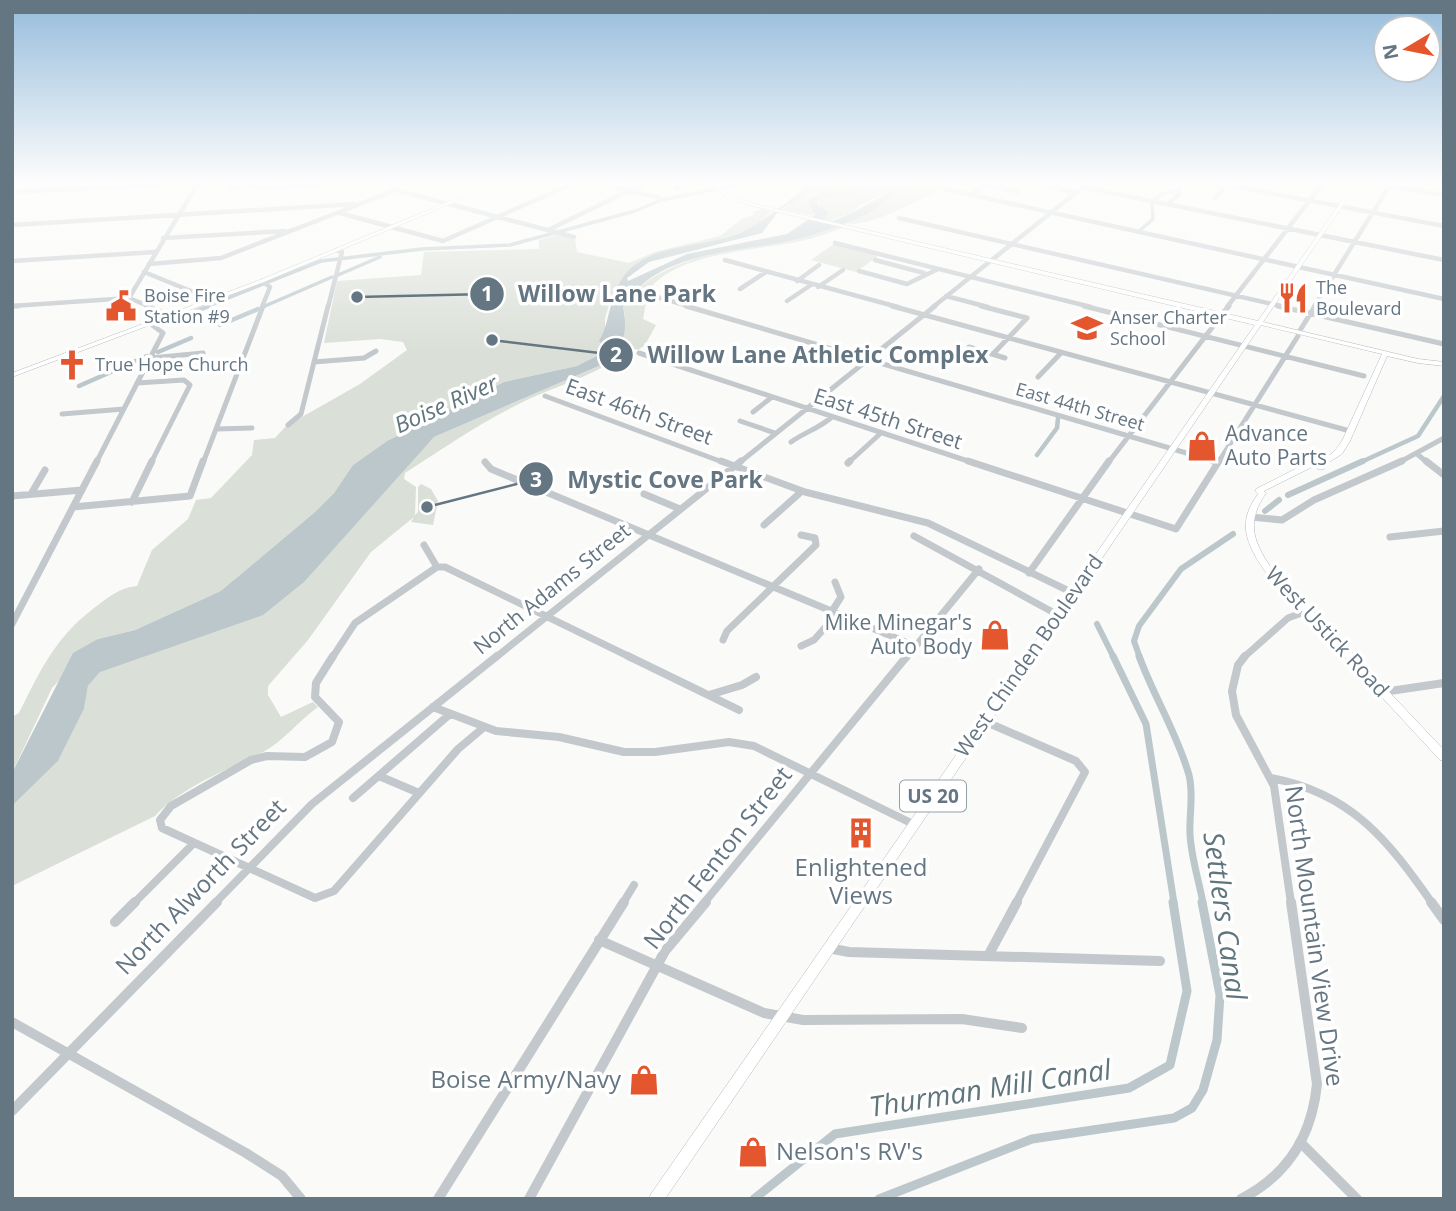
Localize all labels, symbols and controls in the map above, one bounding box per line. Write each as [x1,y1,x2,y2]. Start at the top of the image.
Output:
north arrow [1372,14,1442,84]
text: N [1376,42,1404,62]
callout: Willow Lane Park [469,272,730,316]
place label: The Boulevard [1316,275,1402,320]
text: Willow Lane Park [518,277,717,309]
text: 1 [481,279,493,307]
restaurant icon: The Boulevard [1276,281,1310,315]
place label: Boise Fire Station #9 [144,283,230,328]
public building icon: Boise Fire Station #9 [104,289,138,323]
place label: Anser Charter School [1110,305,1227,350]
school or university icon: Anser Charter School [1070,311,1104,345]
callout: Willow Lane Athletic Complex [598,333,1003,377]
text: Willow Lane Athletic Complex [647,338,989,370]
text: 2 [610,340,622,368]
church icon: True Hope Church [55,348,89,382]
place label: True Hope Church [95,352,248,376]
water label: Boise River [389,366,503,440]
street label: East 46th Street [562,371,717,451]
street label: East 44th Street [1013,376,1147,436]
street label: East 45th Street [810,381,966,455]
place label: Advance Auto Parts [1225,419,1327,471]
shop icon: Advance Auto Parts [1185,429,1219,463]
callout: Mystic Cove Park [518,457,777,501]
text: Mystic Cove Park [567,463,764,495]
text: 3 [530,465,542,493]
street label: North Adams Street [467,516,636,660]
street label: West Chinden Boulevard [948,549,1109,762]
street label: West Ustick Road [1260,560,1396,703]
place label: Mike Minegar's Auto Body [824,608,972,660]
shop icon: Mike Minegar's Auto Body [978,618,1012,652]
street label: North Fenton Street [635,759,799,955]
road number: US 20 [900,780,966,811]
street label: North Mountain View Drive [1278,783,1353,1088]
street label: North Alworth Street [107,791,293,981]
building icon: Enlightened Views [844,816,878,850]
water label: Settlers Canal [1195,829,1257,1003]
place label: Enlightened Views [795,850,927,911]
water label: Thurman Mill Canal [866,1049,1114,1125]
place label: Boise Army/Navy [430,1062,622,1095]
shop icon: Boise Army/Navy [627,1063,661,1097]
place label: Nelson's RV's [776,1134,923,1167]
shop icon: Nelson's RV's [736,1135,770,1169]

